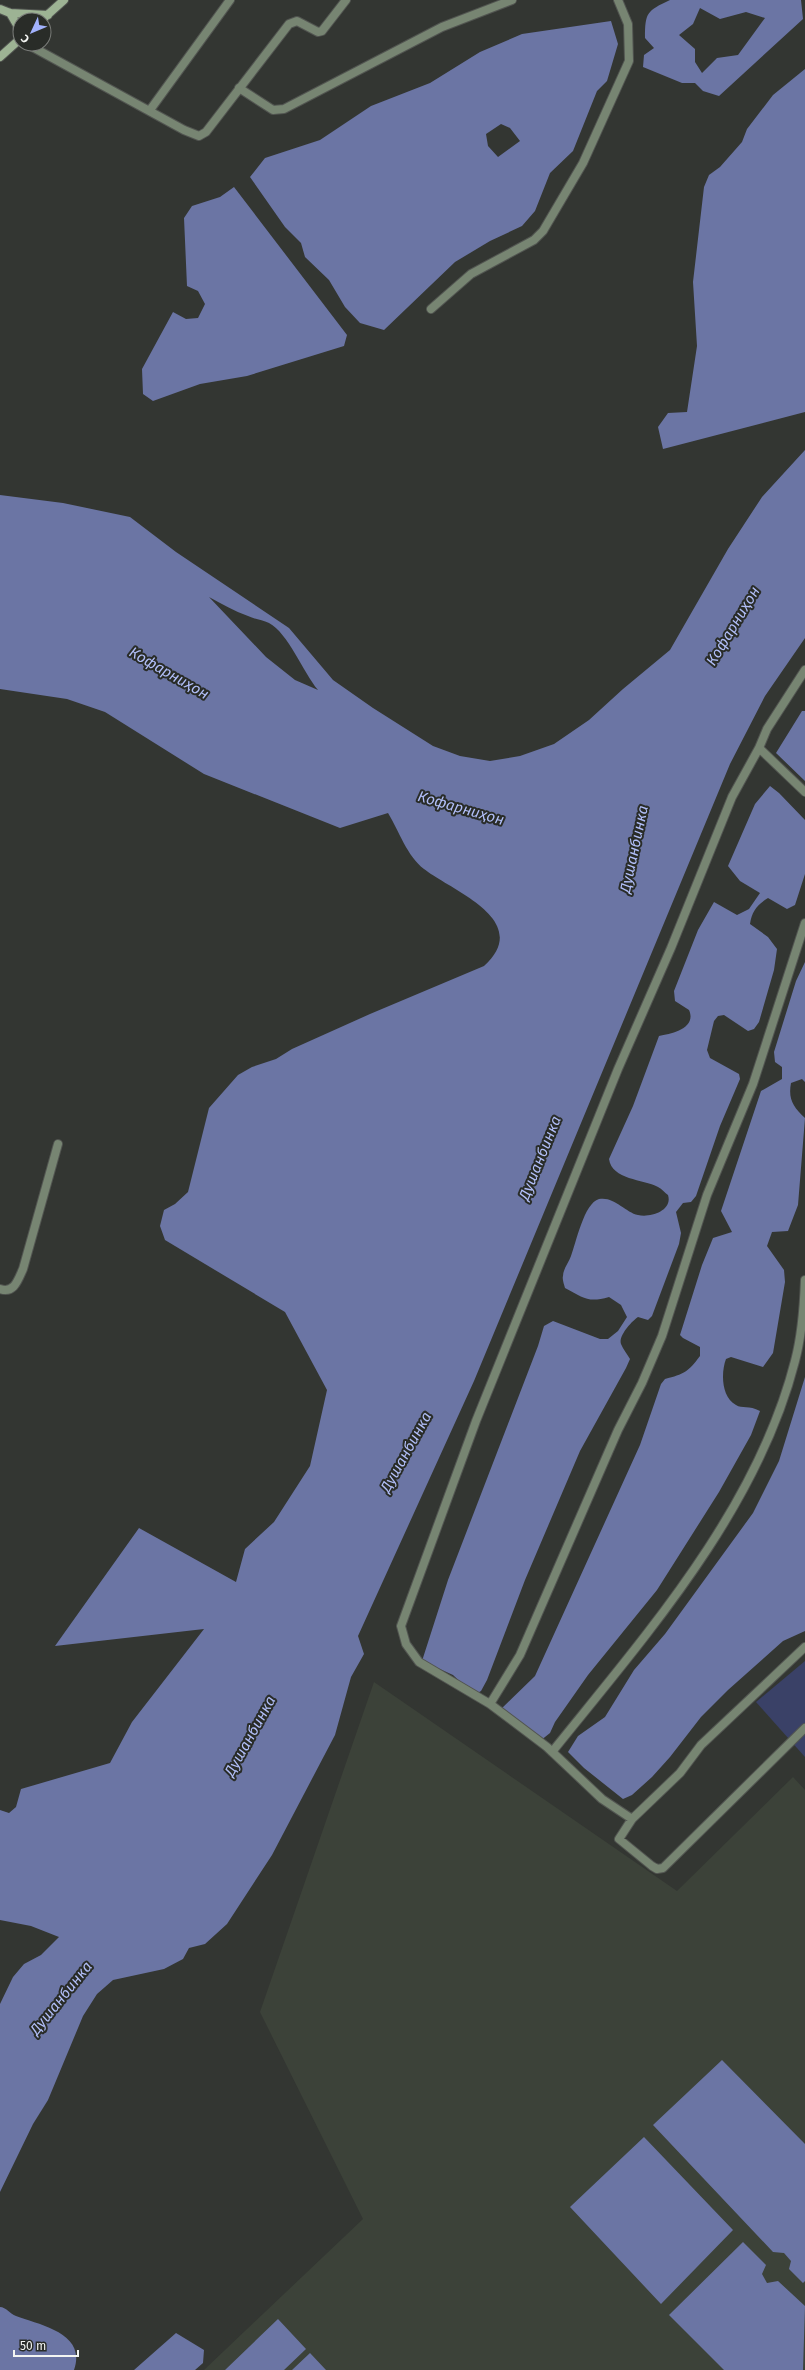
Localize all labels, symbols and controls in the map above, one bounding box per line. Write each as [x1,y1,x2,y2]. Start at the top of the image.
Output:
north arrow [12,12,52,52]
text: С [18,31,32,45]
water label: Кофарниҳон [702,583,764,669]
water label: Кофарниҳон [126,643,212,703]
water label: Кофарниҳон [416,787,506,829]
water label: Душанбинка [616,804,652,895]
water label: Душанбинка [515,1113,565,1204]
water label: Душанбинка [376,1409,435,1496]
water label: Душанбинка [220,1693,279,1780]
water label: Душанбинка [25,1958,96,2039]
scale bar [14,2332,78,2358]
text: 50 m [20,2339,46,2353]

